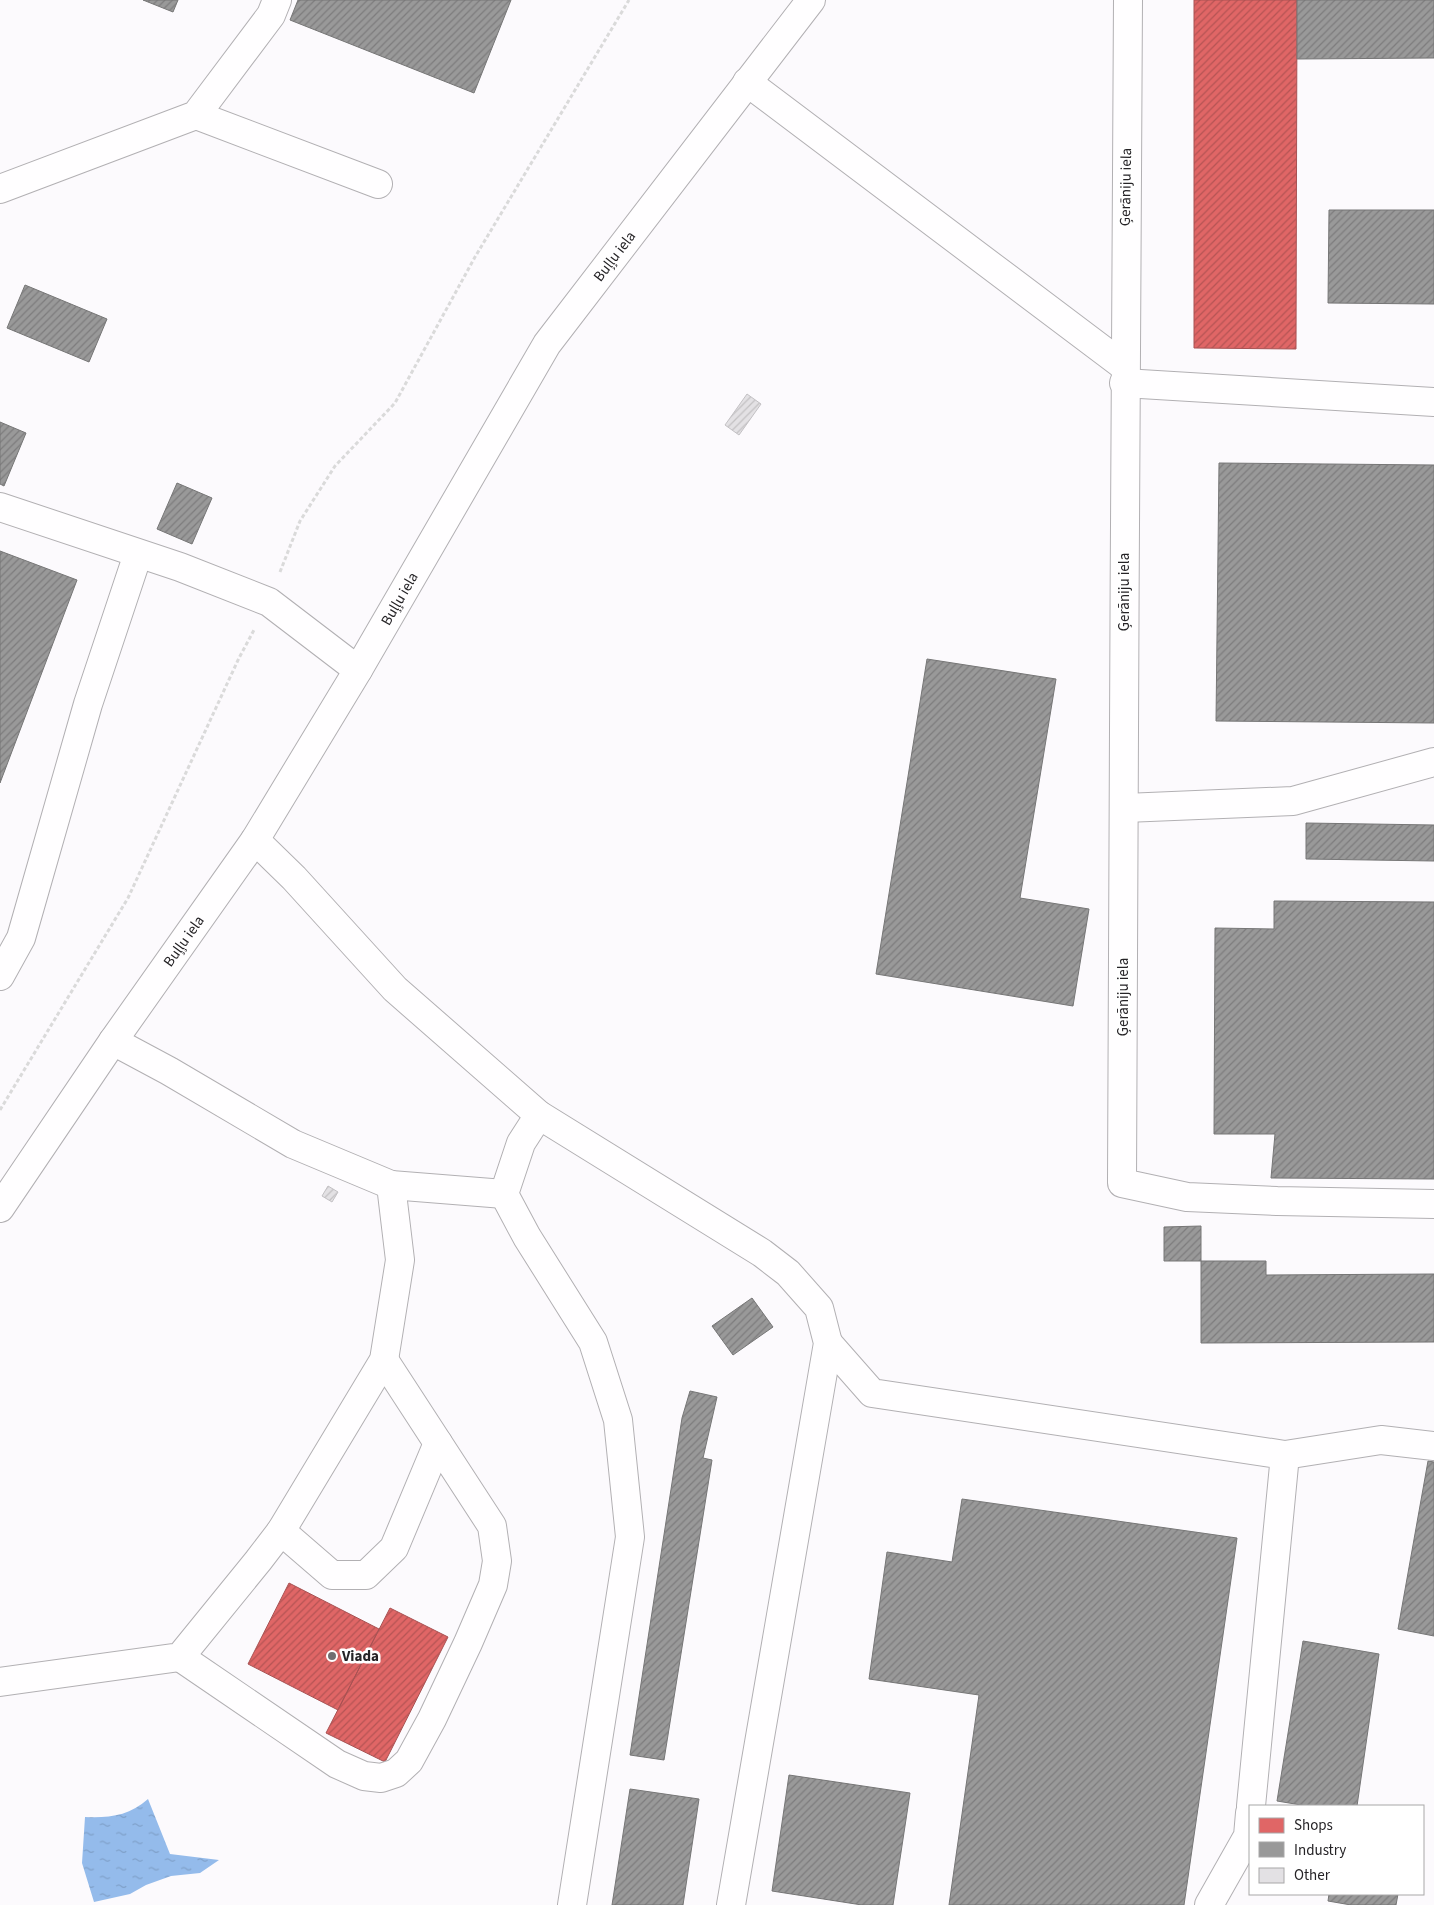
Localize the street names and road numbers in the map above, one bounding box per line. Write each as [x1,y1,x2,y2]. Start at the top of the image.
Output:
street label: Ģerāniju iela [1115,148,1137,226]
street label: Buļļu iela [588,227,640,286]
street label: Ģerāniju iela [1114,553,1135,631]
street label: Buļļu iela [376,568,423,629]
street label: Buļļu iela [158,911,209,971]
street label: Ģerāniju iela [1113,958,1134,1036]

